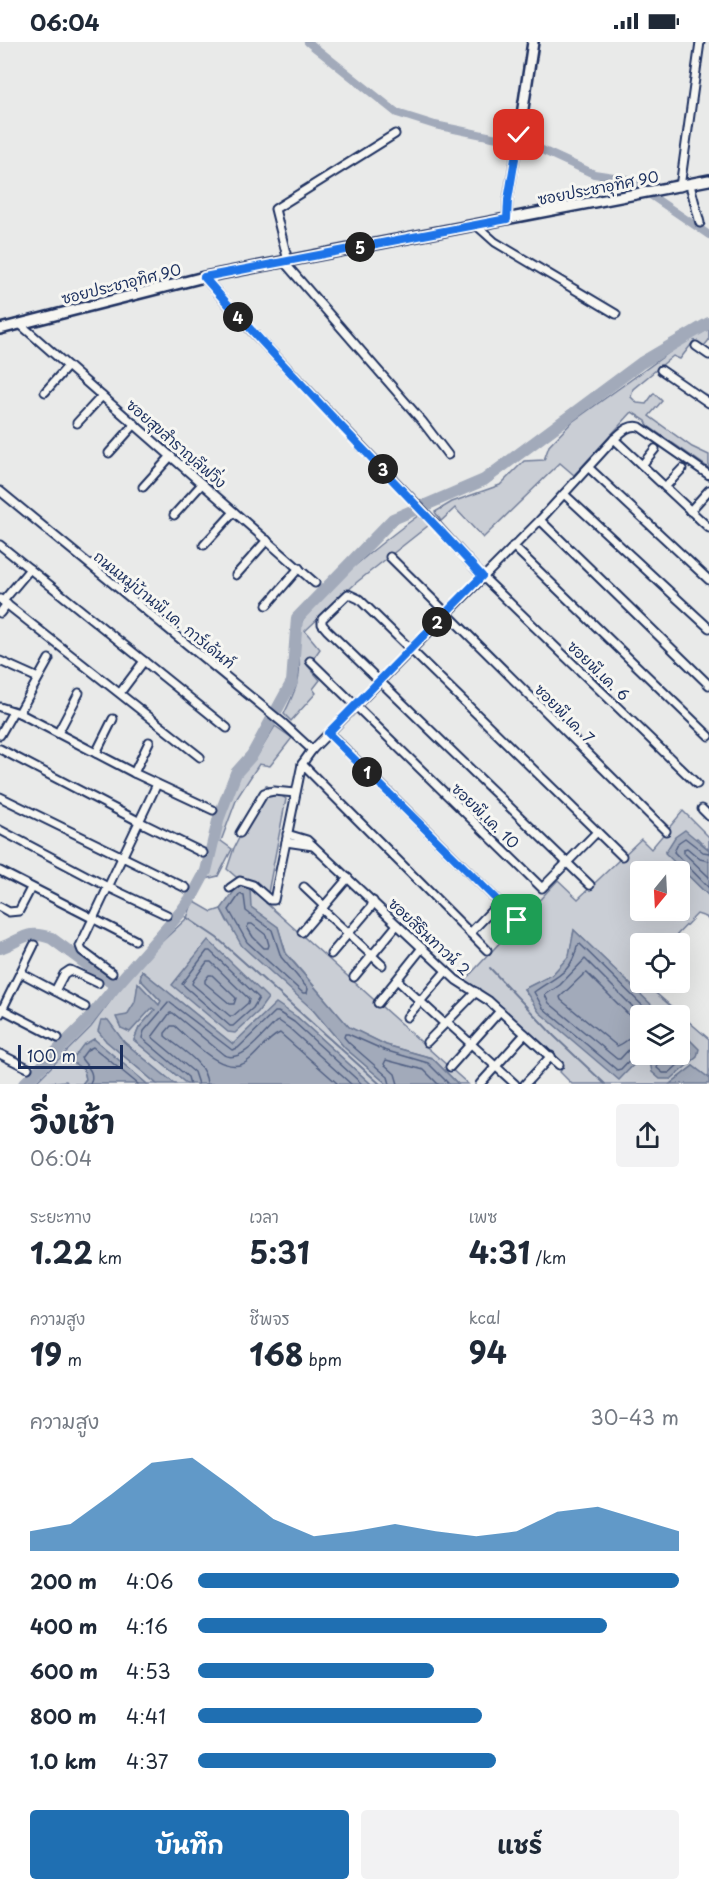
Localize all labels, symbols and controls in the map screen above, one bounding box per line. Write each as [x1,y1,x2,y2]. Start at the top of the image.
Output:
text: 06:04 [30,5,100,38]
pin [493,109,544,160]
icon: check [502,118,535,151]
street label: ซอยประชาอุทิศ 90 [535,164,661,211]
pin: 5 [345,232,375,262]
text: 5 [355,235,365,259]
street label: ซอยประชาอุทิศ 90 [59,257,184,310]
pin: 4 [223,302,253,332]
text: 4 [233,305,243,329]
street label: ซอยสุขสำราญลีฟวิ่ง [121,393,232,494]
pin: 3 [368,454,398,484]
text: 3 [378,457,388,481]
street label: ถนนหมู่บ้านพี.เค. การ์เด้นท์ [89,545,241,674]
pin: 2 [422,607,452,637]
text: 2 [431,610,443,634]
street label: ซอยพี.เค. 6 [563,634,635,706]
street label: ซอยพี.เค. 7 [530,678,600,748]
pin: 1 [352,757,382,787]
text: 1 [363,760,371,784]
street label: ซอยพี.เค. 10 [447,777,525,853]
north arrow [630,861,690,921]
map controls [630,861,690,1065]
street label: ซอยสิรินทาวน์ 2 [384,892,476,980]
pin [491,894,542,945]
icon: arrive [500,903,533,936]
button: locate [630,933,690,993]
button: layers [630,1005,690,1065]
scale bar [18,1042,123,1070]
text: 100 m [27,1043,76,1067]
text: วิ่งเช้า [30,1095,115,1145]
button: share [616,1104,679,1167]
text: 06:04 [30,1143,92,1173]
text: ระยะทาง [30,1204,91,1228]
text: เวลา [249,1204,279,1228]
text: เพซ [469,1204,497,1228]
text: 1.22 [30,1229,93,1274]
text: 5:31 [249,1229,310,1274]
text: 4:31 [469,1229,530,1274]
text: km [93,1245,122,1269]
text: /km [530,1245,566,1269]
text: kcal [469,1305,501,1329]
text: ความสูง [30,1306,85,1330]
text: ชีพจร [249,1306,290,1330]
text: 94 [469,1329,507,1374]
text: 19 [30,1331,62,1376]
text: 168 [249,1331,304,1376]
text: m [62,1347,82,1371]
text: bpm [304,1347,342,1371]
text: 30–43 m [590,1402,679,1432]
text: ความสูง [30,1406,99,1436]
text: 200 m [30,1566,97,1596]
text: 4:06 [126,1566,174,1596]
text: 400 m [30,1611,98,1641]
text: 4:16 [126,1611,168,1641]
text: 600 m [30,1656,98,1686]
text: 4:53 [126,1656,171,1686]
text: 800 m [30,1701,97,1731]
text: 4:41 [126,1701,166,1731]
text: 1.0 km [30,1746,97,1776]
text: 4:37 [126,1746,168,1776]
button: บันทึก [30,1810,349,1879]
button: แชร์ [361,1810,679,1879]

